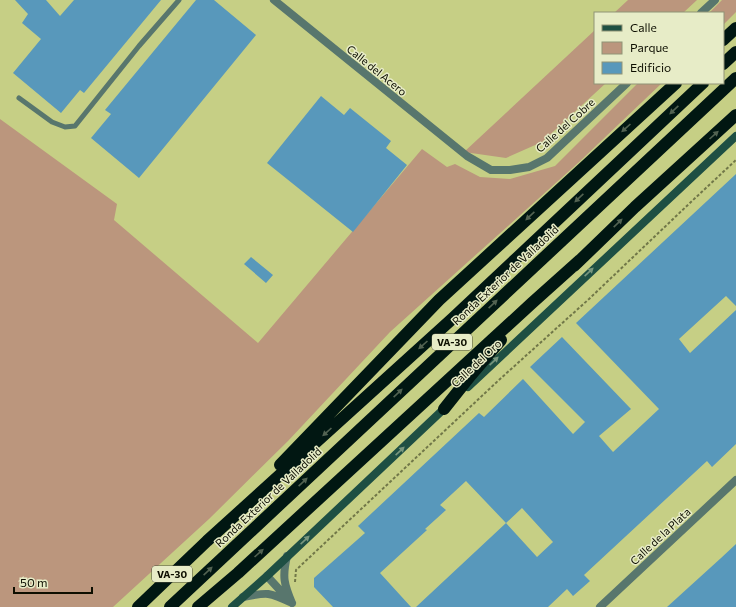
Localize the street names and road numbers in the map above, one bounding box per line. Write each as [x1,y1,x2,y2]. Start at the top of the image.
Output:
street label: Calle del Acero [344,42,410,98]
street label: Calle del Cobre [533,95,597,155]
street label: Ronda Exterior de Valladolid [449,222,561,328]
road number: VA-30 [432,334,472,350]
street label: Calle del Oro [448,336,504,389]
street label: Ronda Exterior de Valladolid [212,444,324,550]
street label: Calle de la Plata [627,505,693,567]
road number: VA-30 [152,566,192,582]

